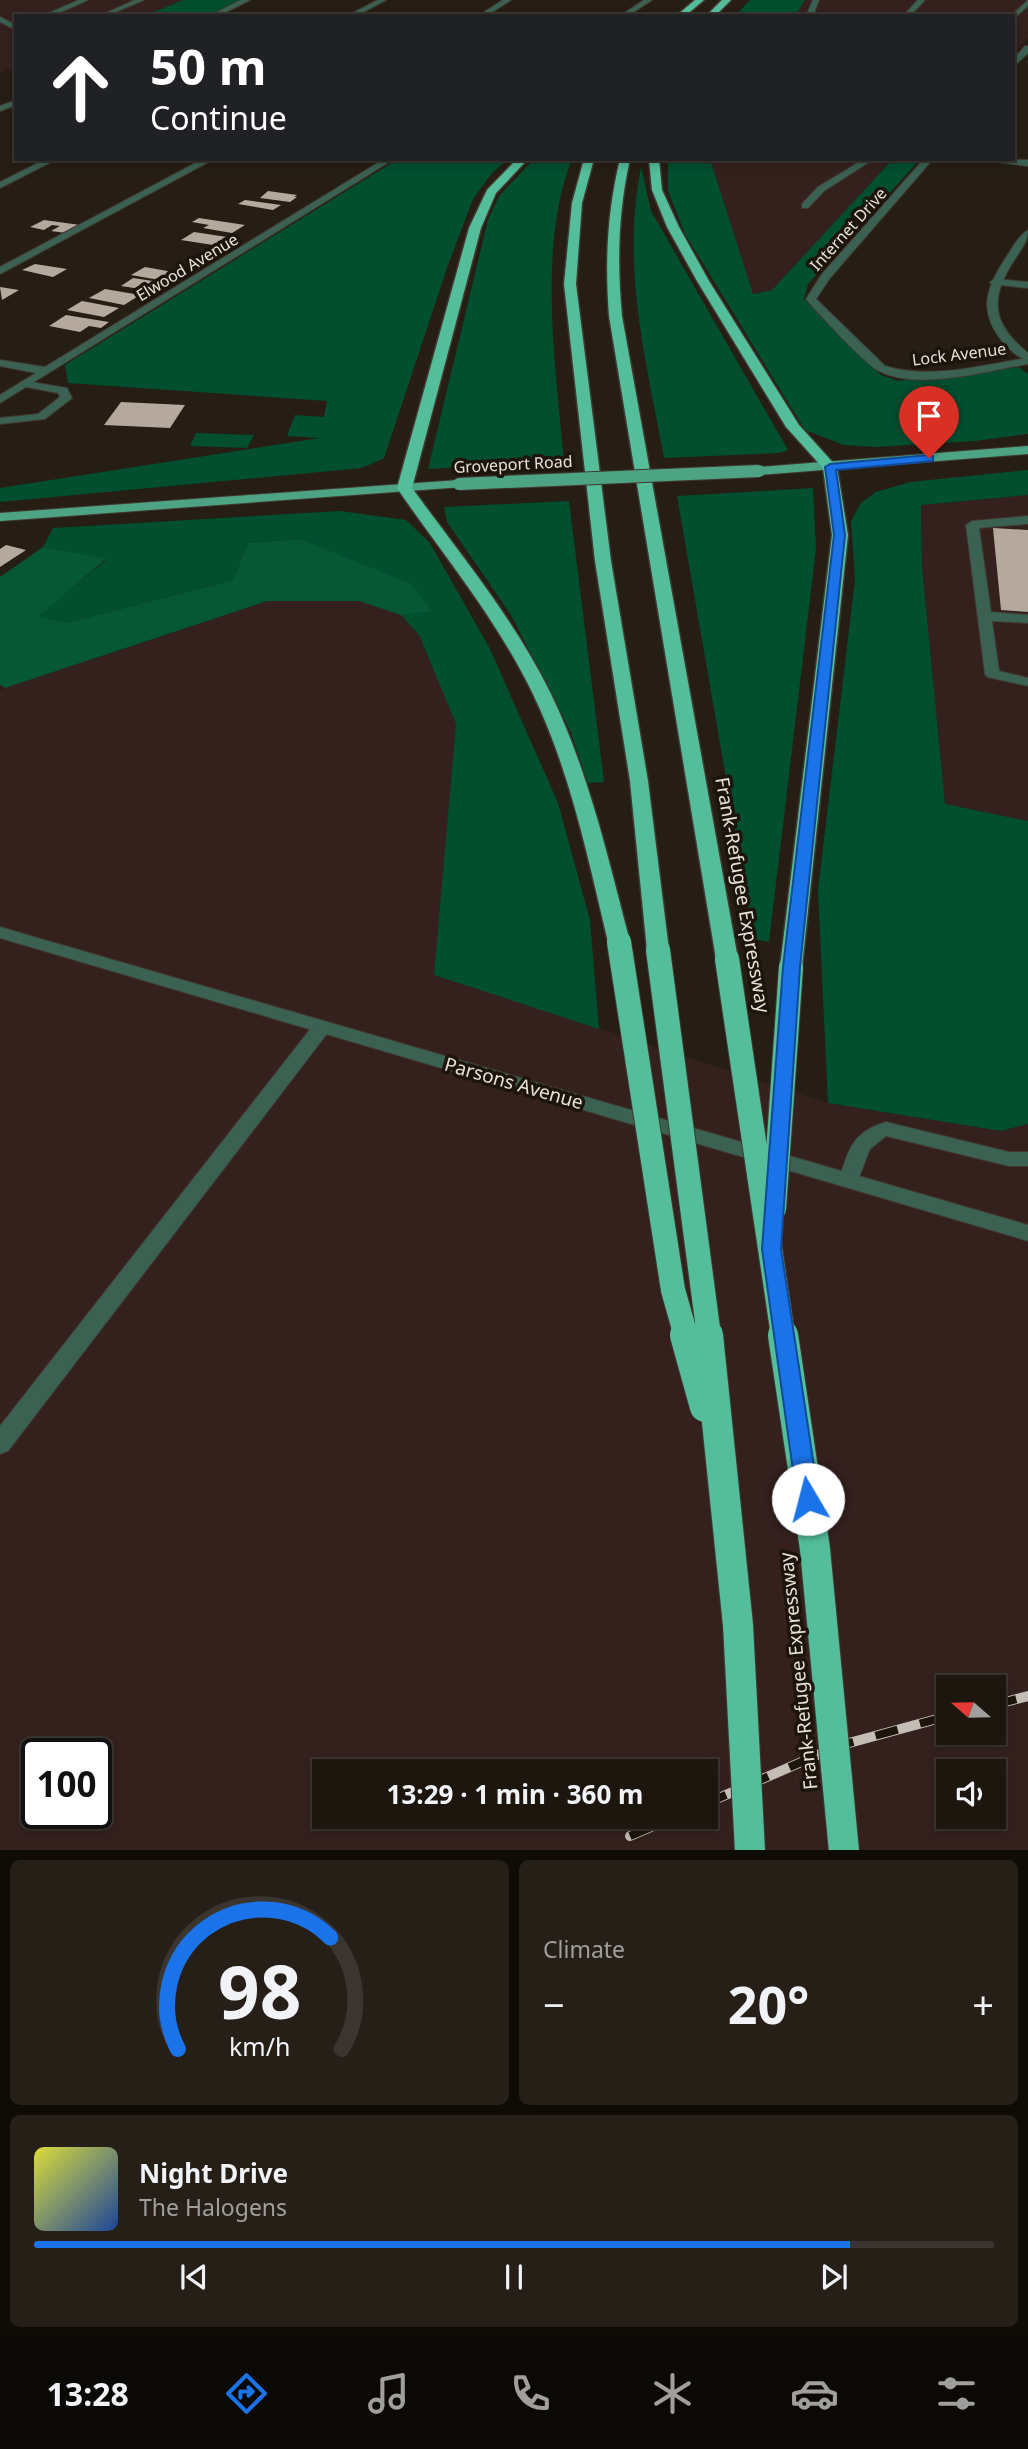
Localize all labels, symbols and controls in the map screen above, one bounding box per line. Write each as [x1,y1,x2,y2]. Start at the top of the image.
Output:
text: 50 m [150,33,267,99]
icon: ahead [35,42,126,133]
text: Continue [150,96,287,139]
street label: Internet Drive [805,183,891,275]
street label: Elwood Avenue [132,228,242,306]
street label: Lock Avenue [911,337,1007,371]
pin [899,386,959,458]
icon: arrive [910,397,948,435]
street label: Groveport Road [453,450,573,478]
street label: Frank-Refugee Expressway [709,775,777,1015]
street label: Parsons Avenue [442,1051,586,1115]
position arrow [771,1462,845,1536]
street label: Frank-Refugee Expressway [773,1551,823,1791]
north arrow [936,1675,1006,1745]
map controls [936,1675,1006,1829]
speed limit sign: 100 [21,1738,112,1829]
button: sound [936,1759,1006,1829]
text: 13:29 · 1 min · 360 m [387,1776,643,1812]
text: Climate [543,1933,625,1965]
text: 98 [218,1941,301,2040]
text: 20° [728,1968,809,2039]
text: − [543,1978,565,2030]
text: + [972,1978,994,2030]
text: km/h [229,2028,290,2062]
text: Night Drive [139,2155,288,2191]
text: The Halogens [139,2191,287,2223]
icon: previous [175,2258,213,2296]
icon: pause [495,2258,533,2296]
icon: next [815,2258,853,2296]
icon: directions [222,2369,271,2418]
icon: music [364,2369,413,2418]
icon: phone [506,2369,555,2418]
icon: climate [648,2369,697,2418]
icon: car [790,2369,839,2418]
icon: filters [932,2369,981,2418]
text: 13:28 [47,2372,129,2415]

